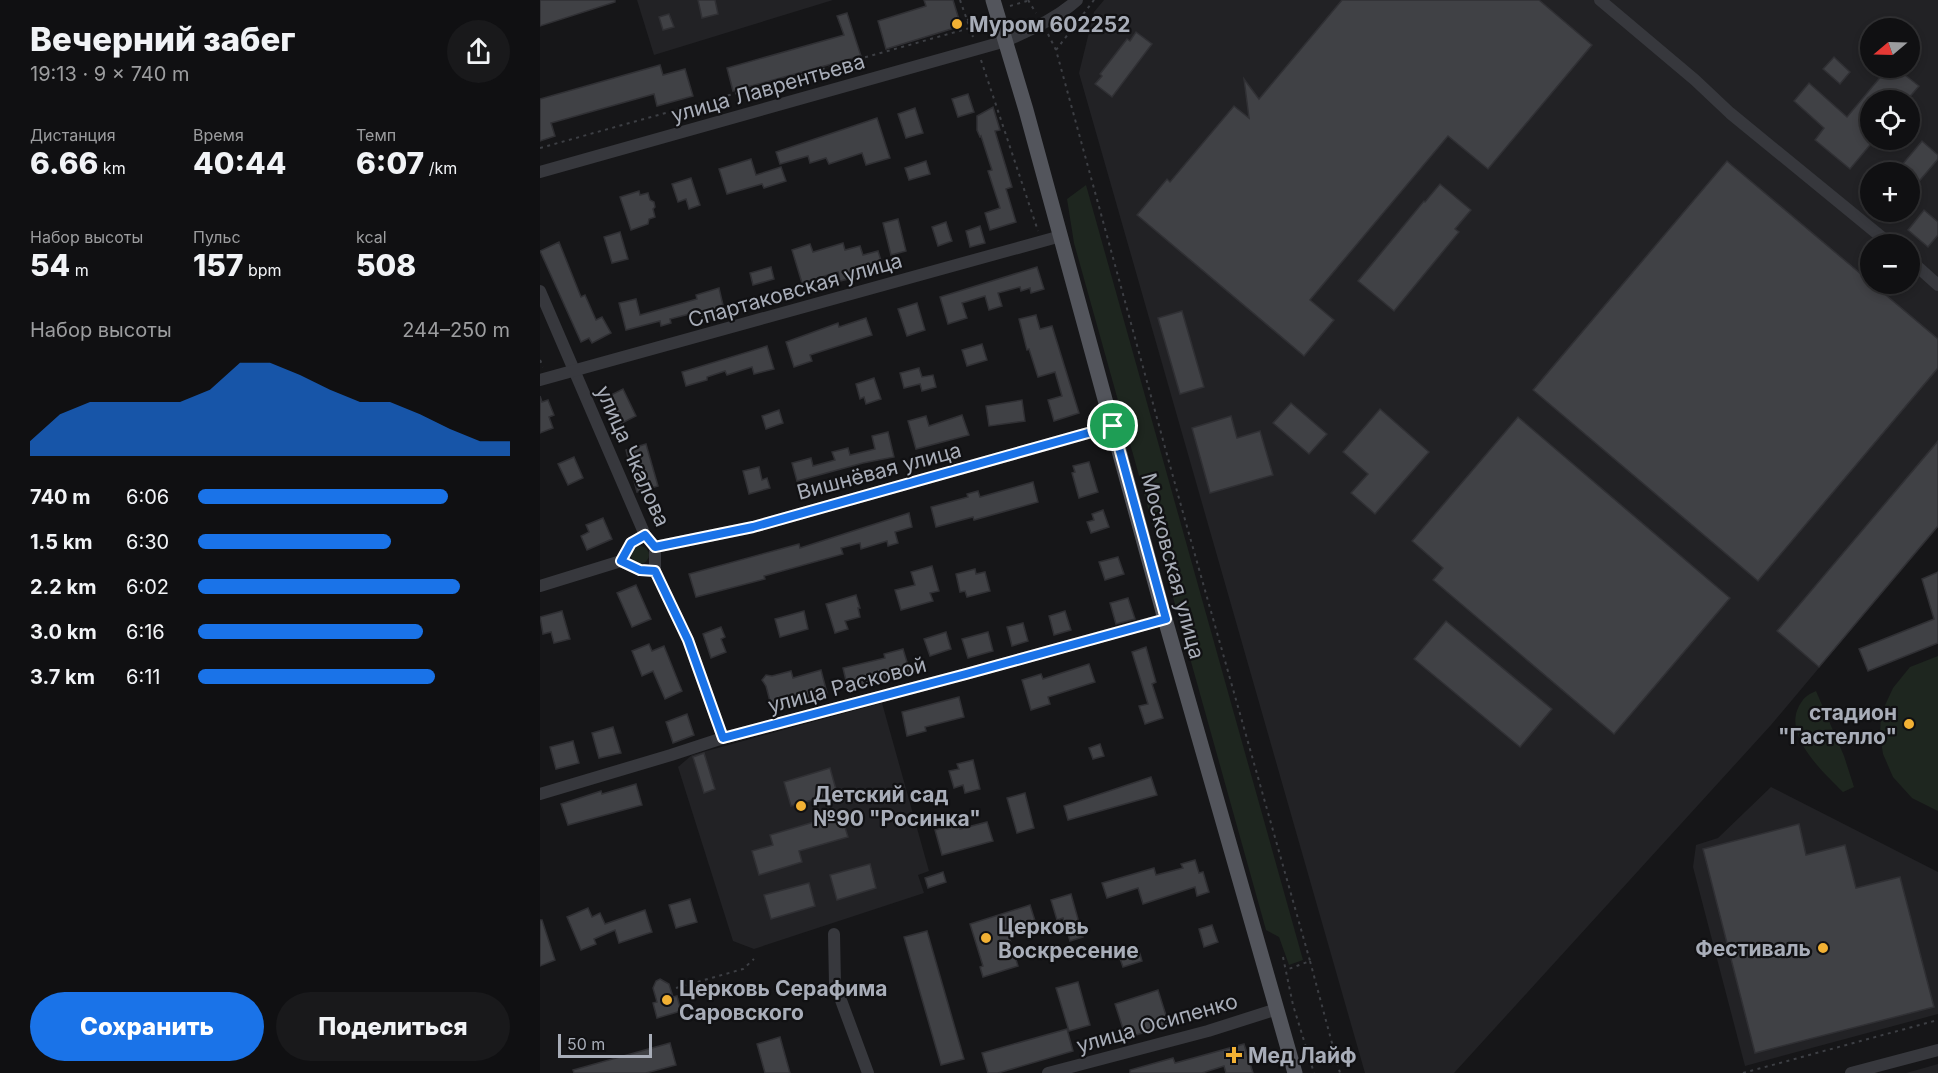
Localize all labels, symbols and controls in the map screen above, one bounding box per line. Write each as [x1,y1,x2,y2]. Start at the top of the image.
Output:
place label: Муром 602252 [969,12,1130,37]
marker: Муром 602252 [950,17,964,31]
north arrow [1860,18,1920,78]
map controls [1860,18,1920,294]
text: Вечерний забег [30,19,295,59]
button: share [447,20,510,83]
street label: улица Лаврентьева [668,48,868,128]
text: 19:13 · 9 × 740 m [30,62,190,86]
button: locate [1860,90,1920,150]
text: Дистанция [30,125,116,145]
text: Время [193,125,244,145]
text: Темп [356,125,396,145]
text: 6.66 [30,145,98,181]
text: 40:44 [193,145,286,181]
text: 6:07 [356,145,424,181]
text: km [98,158,126,178]
text: /km [424,158,457,178]
button: + [1860,162,1920,222]
text: Набор высоты [30,227,143,247]
text: Пульс [193,227,241,247]
text: kcal [356,227,387,247]
button: − [1860,234,1920,294]
text: 54 [30,247,70,283]
text: 157 [193,247,243,283]
text: 508 [356,247,416,283]
street label: Спартаковская улица [685,247,905,333]
text: m [70,260,89,280]
text: bpm [243,260,282,280]
text: Набор высоты [30,318,172,342]
text: 244–250 m [402,318,510,342]
street label: улица Чкалова [591,382,675,530]
pin [1087,400,1138,451]
icon: arrive [1096,409,1129,442]
street label: Вишнёвая улица [794,437,964,505]
street label: Московская улица [1136,470,1210,662]
text: 740 m [30,485,90,509]
text: 6:06 [126,485,169,509]
text: 1.5 km [30,530,93,554]
text: 6:30 [126,530,169,554]
text: 2.2 km [30,575,96,599]
text: 6:02 [126,575,169,599]
text: 3.0 km [30,620,97,644]
text: 6:16 [126,620,165,644]
street label: улица Расковой [765,652,929,718]
text: 3.7 km [30,665,95,689]
text: 6:11 [126,665,160,689]
place label: стадион "Гастелло" [1778,700,1897,749]
marker: стадион "Гастелло" [1902,717,1916,731]
place label: Детский сад №90 "Росинка" [813,782,981,831]
marker: Детский сад №90 "Росинка" [794,799,808,813]
place label: Церковь Воскресение [998,914,1139,963]
marker: Церковь Воскресение [979,931,993,945]
place label: Фестиваль [1695,936,1811,961]
marker: Фестиваль [1816,941,1830,955]
place label: Церковь Серафима Саровского [679,976,888,1025]
street label: улица Осипенко [1073,988,1241,1058]
button: Сохранить [30,992,264,1061]
button: Поделиться [276,992,510,1061]
marker: Церковь Серафима Саровского [660,993,674,1007]
scale bar [558,1031,652,1058]
text: 50 m [567,1034,605,1054]
place label: Мед Лайф [1248,1043,1357,1068]
marker: Мед Лайф [1225,1046,1243,1064]

